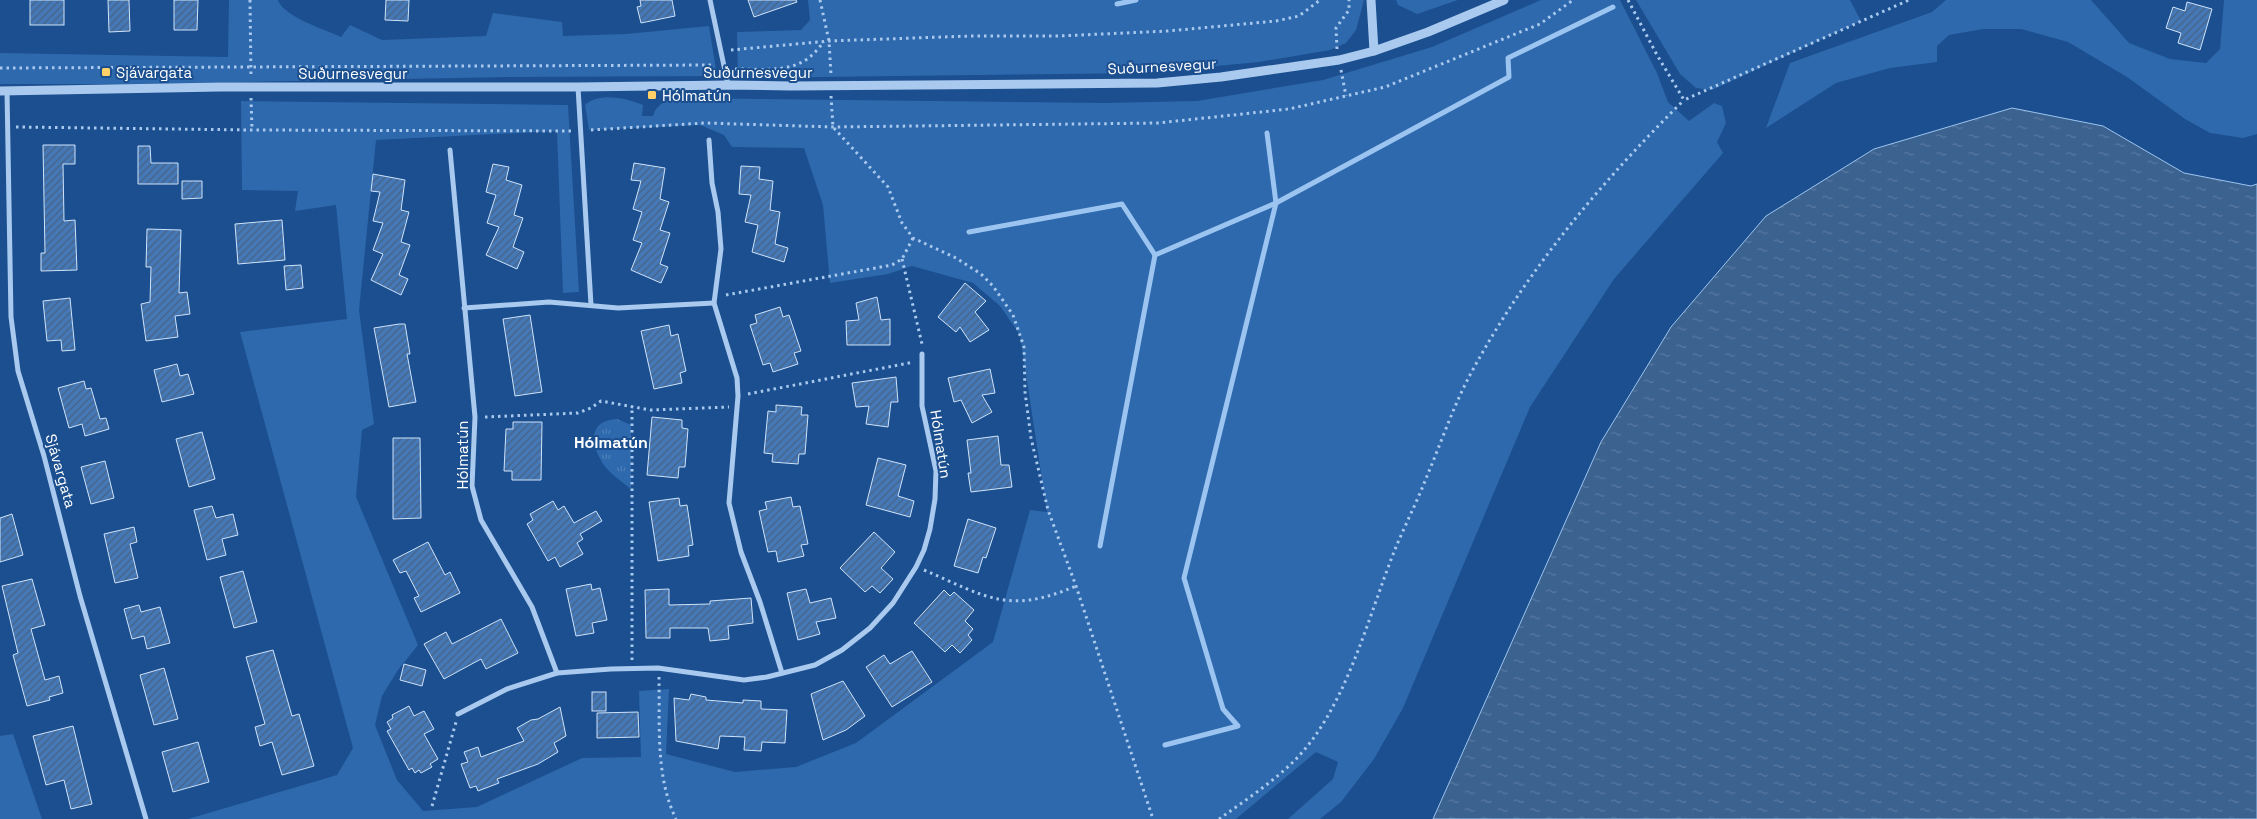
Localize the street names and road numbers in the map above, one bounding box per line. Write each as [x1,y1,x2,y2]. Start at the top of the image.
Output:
street label: Suðurnesvegur [1107,54,1217,78]
street label: Suðurnesvegur [703,63,813,82]
street label: Suðurnesvegur [298,64,408,83]
street label: Hólmatún [926,408,956,480]
street label: Hólmatún [453,420,472,490]
street label: Sjávargata [41,432,81,511]

